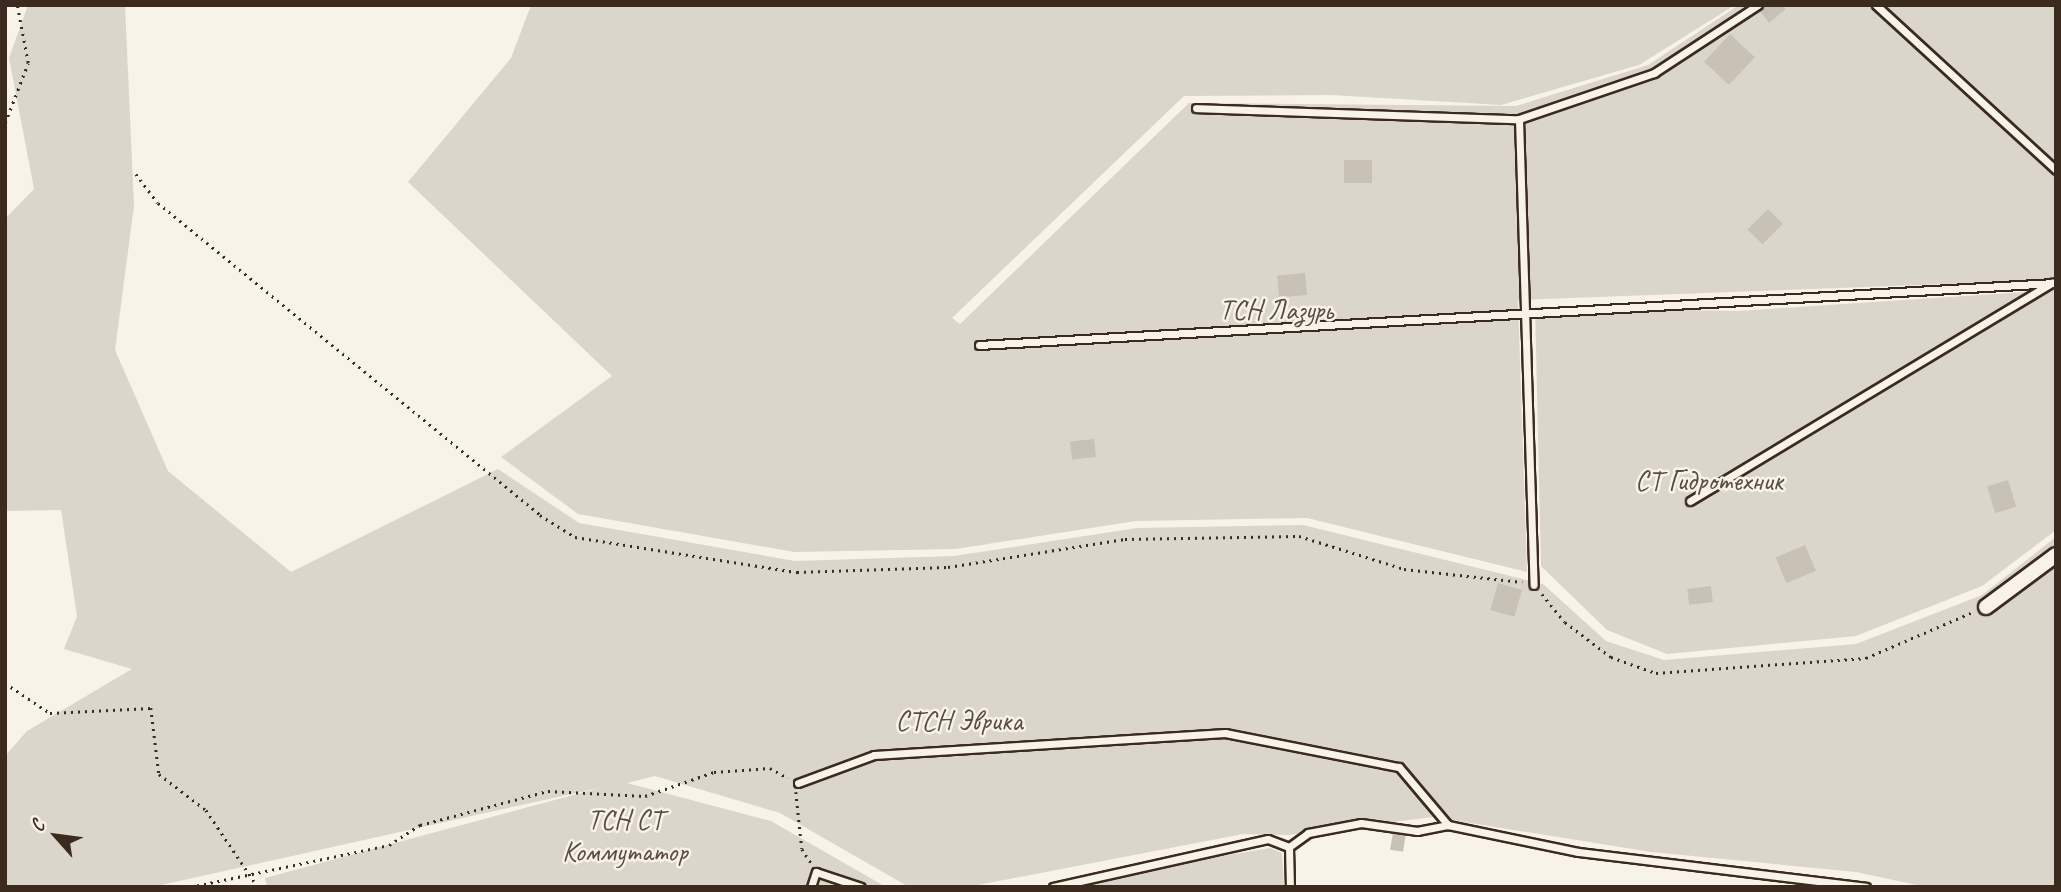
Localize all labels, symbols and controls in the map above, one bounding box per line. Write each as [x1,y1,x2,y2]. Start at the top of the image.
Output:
park label: ТСН Лазурь [1219,293,1333,327]
park label: СТ Гидротехник [1636,464,1782,498]
park label: СТСН Эврика [896,704,1022,738]
north arrow [21,801,91,871]
park label: ТСН СТ Коммутатор [562,803,688,869]
text: С [25,816,50,836]

